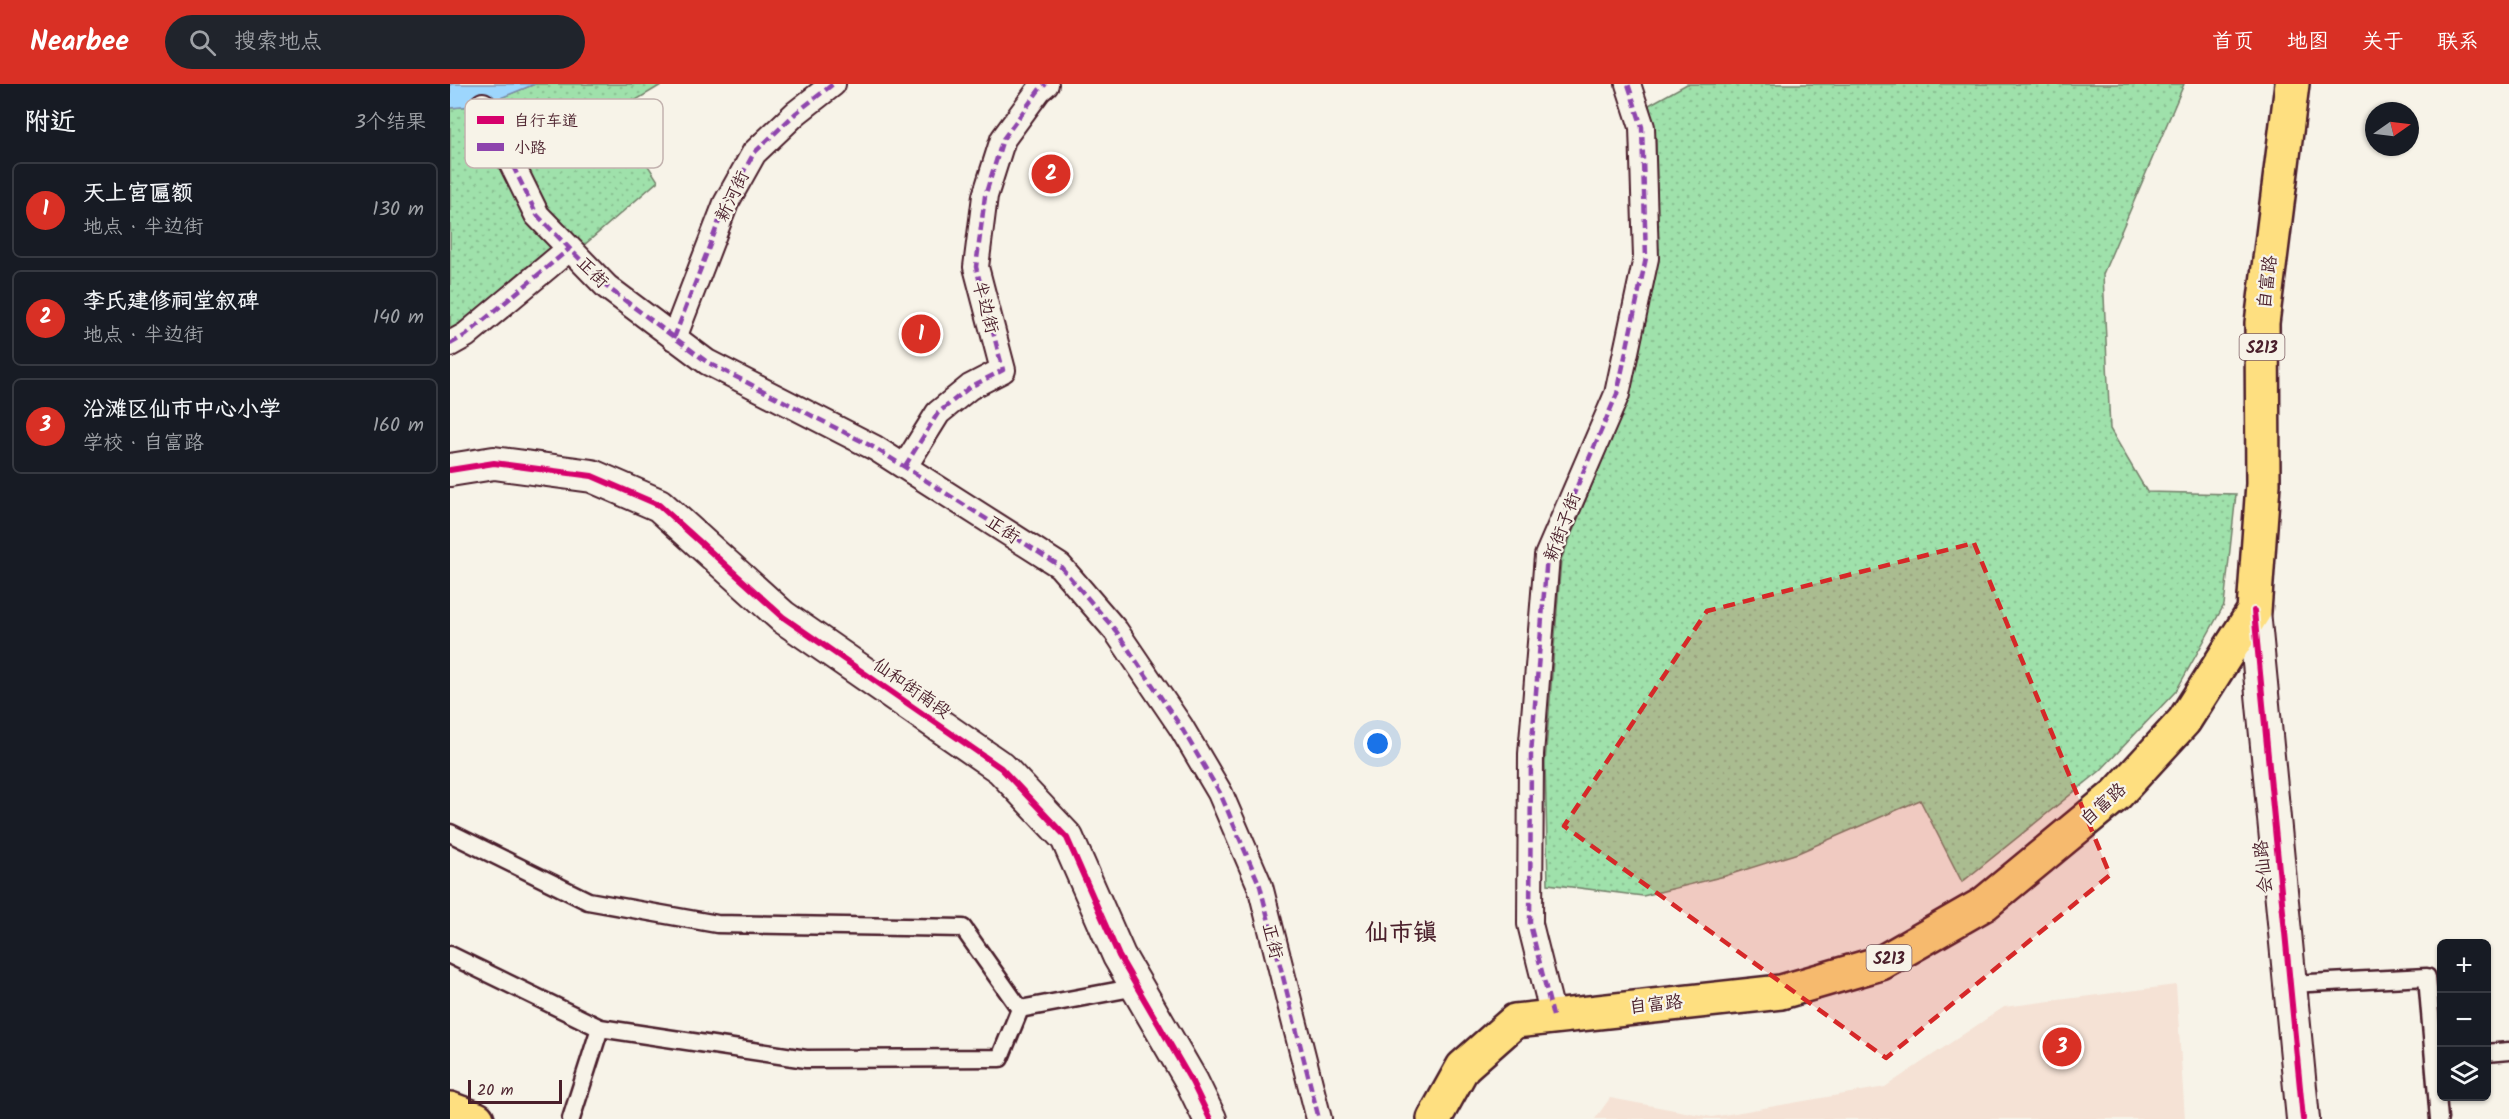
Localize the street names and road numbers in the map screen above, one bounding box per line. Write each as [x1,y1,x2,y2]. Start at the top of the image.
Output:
street label: 新河街 [708,166,758,227]
street label: 正街 [569,250,615,296]
street label: 自富路 [2251,254,2286,311]
street label: 半边街 [964,278,1006,337]
road number: S213 [2240,334,2284,360]
street label: 新街子街 [1537,489,1590,566]
street label: 正街 [979,508,1025,552]
street label: 仙和街南段 [866,652,956,727]
street label: 自富路 [2074,776,2134,834]
street label: 会仙路 [2247,838,2282,895]
street label: 正街 [1253,921,1290,962]
road number: S213 [1866,945,1912,971]
street label: 自富路 [1628,988,1685,1023]

